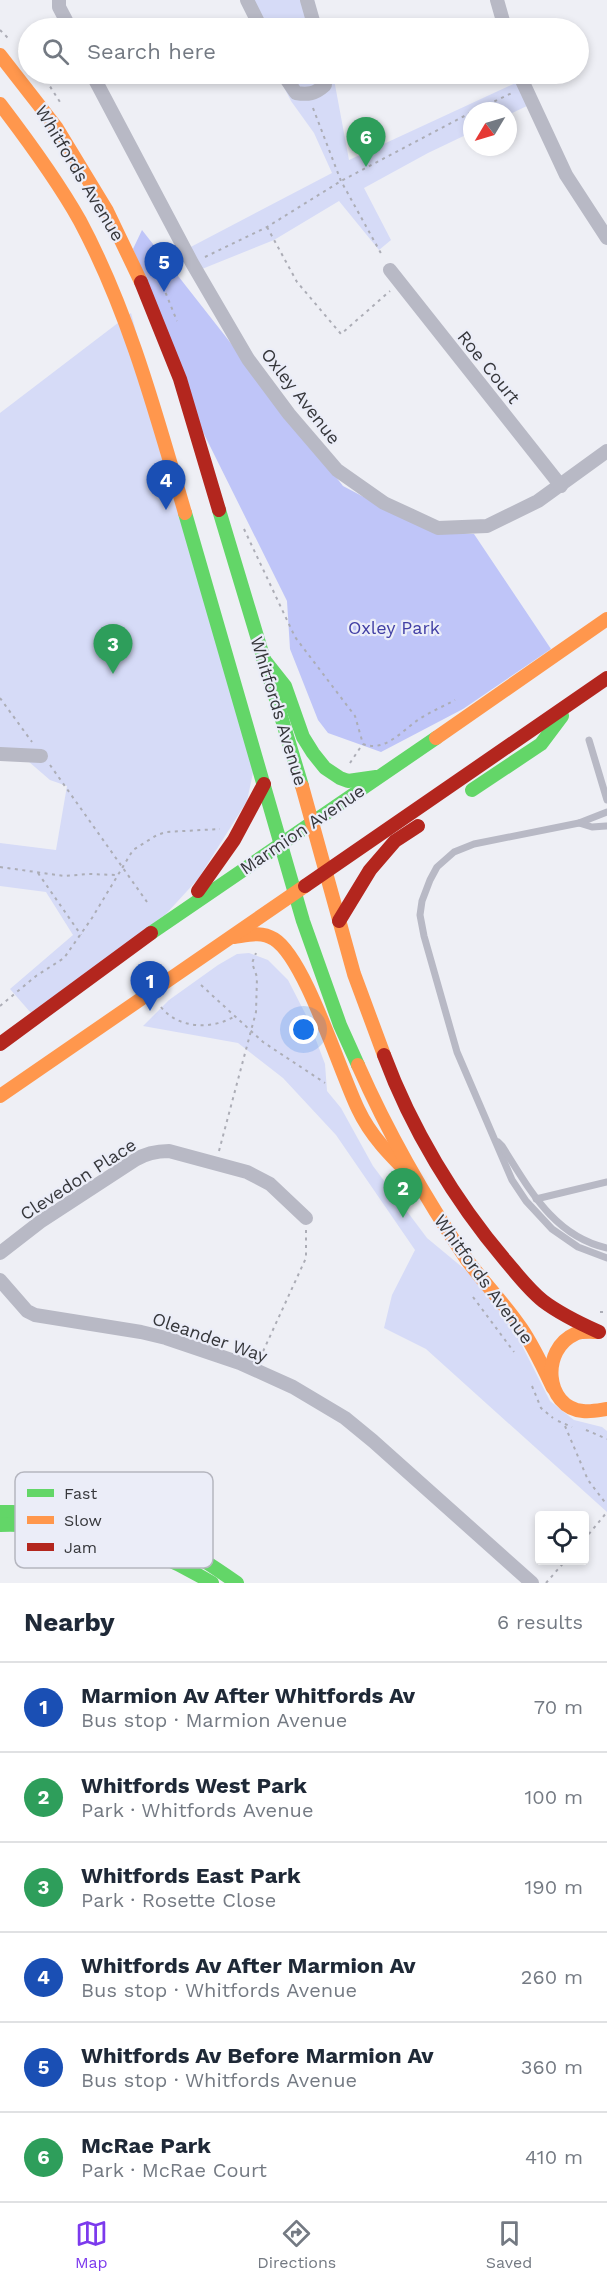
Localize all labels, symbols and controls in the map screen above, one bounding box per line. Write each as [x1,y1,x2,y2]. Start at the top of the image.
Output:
search box [18,18,589,84]
icon: search [39,35,72,68]
text: Search here [87,39,216,64]
street label: Whitfords Avenue [31,101,129,245]
north arrow [463,102,517,156]
pin: 6 [346,118,386,167]
pin: 5 [144,242,184,292]
street label: Roe Court [453,326,525,408]
street label: Oxley Avenue [257,344,345,448]
pin: 4 [146,460,186,510]
park label: Oxley Park [348,617,440,638]
pin: 3 [94,624,132,674]
street label: Whitfords Avenue [246,634,312,788]
street label: Marmion Avenue [236,780,368,878]
pin: 1 [130,962,170,1011]
your location [289,1015,318,1044]
street label: Clevedon Place [16,1134,140,1224]
pin: 2 [384,1168,422,1218]
street label: Whitfords Avenue [430,1210,538,1348]
street label: Oleander Way [150,1307,271,1367]
legend [15,1472,213,1568]
text: Fast [64,1484,97,1503]
text: Slow [64,1511,102,1530]
map controls [535,1511,589,1565]
button: locate [535,1511,589,1565]
text: Jam [64,1538,97,1557]
text: Nearby [24,1607,115,1637]
text: 6 results [497,1610,583,1634]
text: Marmion Av After Whitfords Av [81,1683,415,1708]
text: 1 [39,1695,48,1719]
text: 70 m [534,1695,583,1719]
text: Bus stop · Marmion Avenue [81,1708,347,1732]
text: Whitfords West Park [81,1773,307,1798]
text: 2 [38,1785,49,1809]
text: 100 m [524,1785,583,1809]
text: Park · Whitfords Avenue [81,1798,313,1822]
text: Whitfords East Park [81,1863,301,1888]
text: 3 [38,1875,49,1899]
text: 190 m [525,1875,583,1899]
text: Park · Rosette Close [81,1888,276,1912]
text: Whitfords Av After Marmion Av [81,1953,416,1978]
text: 4 [37,1965,50,1989]
text: 260 m [521,1965,583,1989]
text: Bus stop · Whitfords Avenue [81,1978,357,2002]
text: Whitfords Av Before Marmion Av [81,2043,434,2068]
text: 5 [38,2055,49,2079]
text: 360 m [521,2055,583,2079]
text: Bus stop · Whitfords Avenue [81,2068,357,2092]
text: McRae Park [81,2133,211,2158]
text: 6 [37,2145,50,2169]
text: 410 m [525,2145,583,2169]
text: Park · McRae Court [81,2158,267,2182]
tab: Map [75,2217,108,2272]
tab: Directions [257,2217,336,2272]
tab: Saved [486,2217,532,2272]

